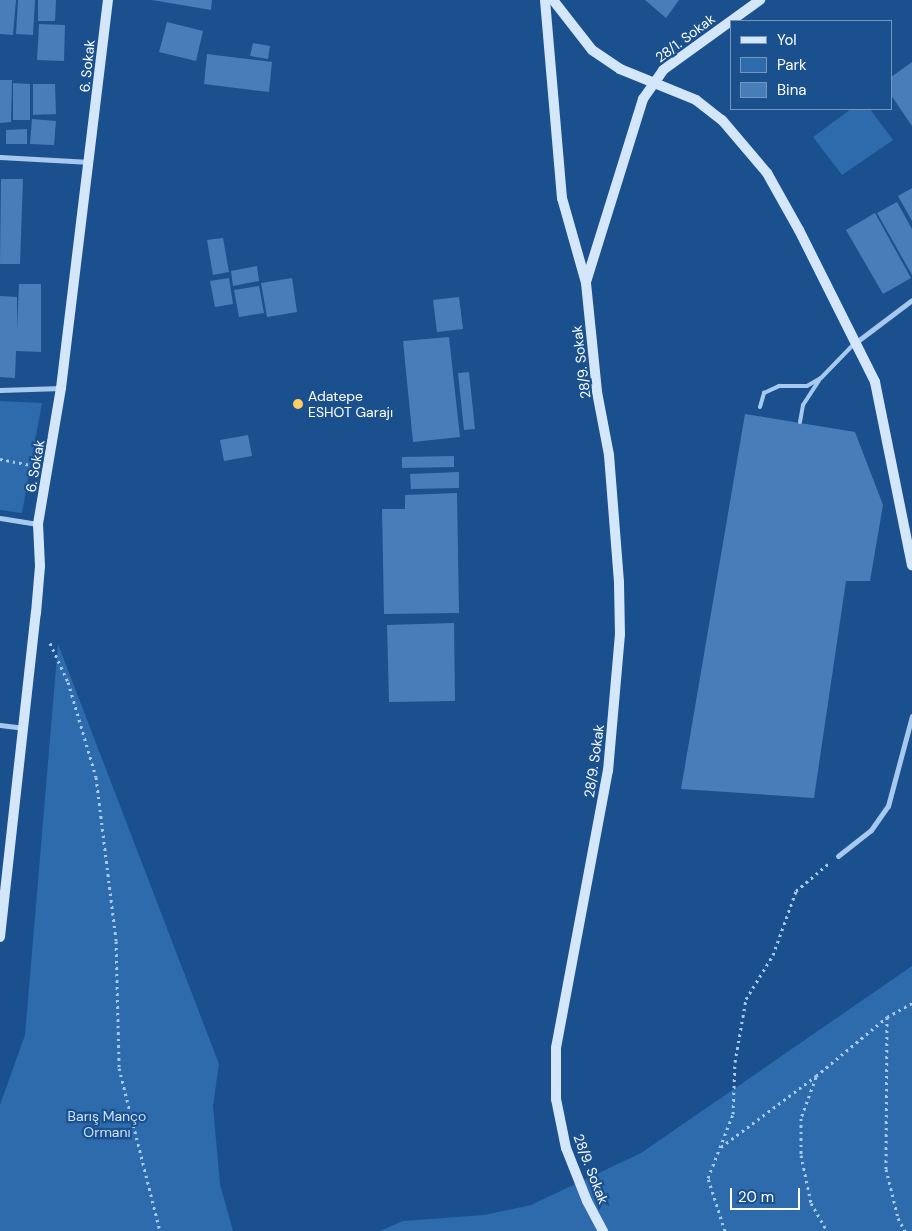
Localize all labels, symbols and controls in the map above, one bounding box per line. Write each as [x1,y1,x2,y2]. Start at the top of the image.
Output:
street label: 28/1. Sokak [652,10,718,66]
legend [730,20,892,110]
text: Yol [777,30,797,50]
street label: 6. Sokak [76,39,98,93]
text: Park [777,55,807,75]
text: Bina [777,80,806,100]
street label: 28/9. Sokak [568,324,594,400]
place label: Adatepe ESHOT Garajı [308,388,393,421]
marker: Adatepe ESHOT Garajı [292,398,304,410]
street label: 6. Sokak [22,439,48,493]
street label: 28/9. Sokak [581,723,607,799]
park label: Barış Manço Ormanı [68,1108,146,1140]
street label: 28/9. Sokak [570,1132,612,1206]
scale bar [732,1178,802,1210]
text: 20 m [738,1187,774,1207]

